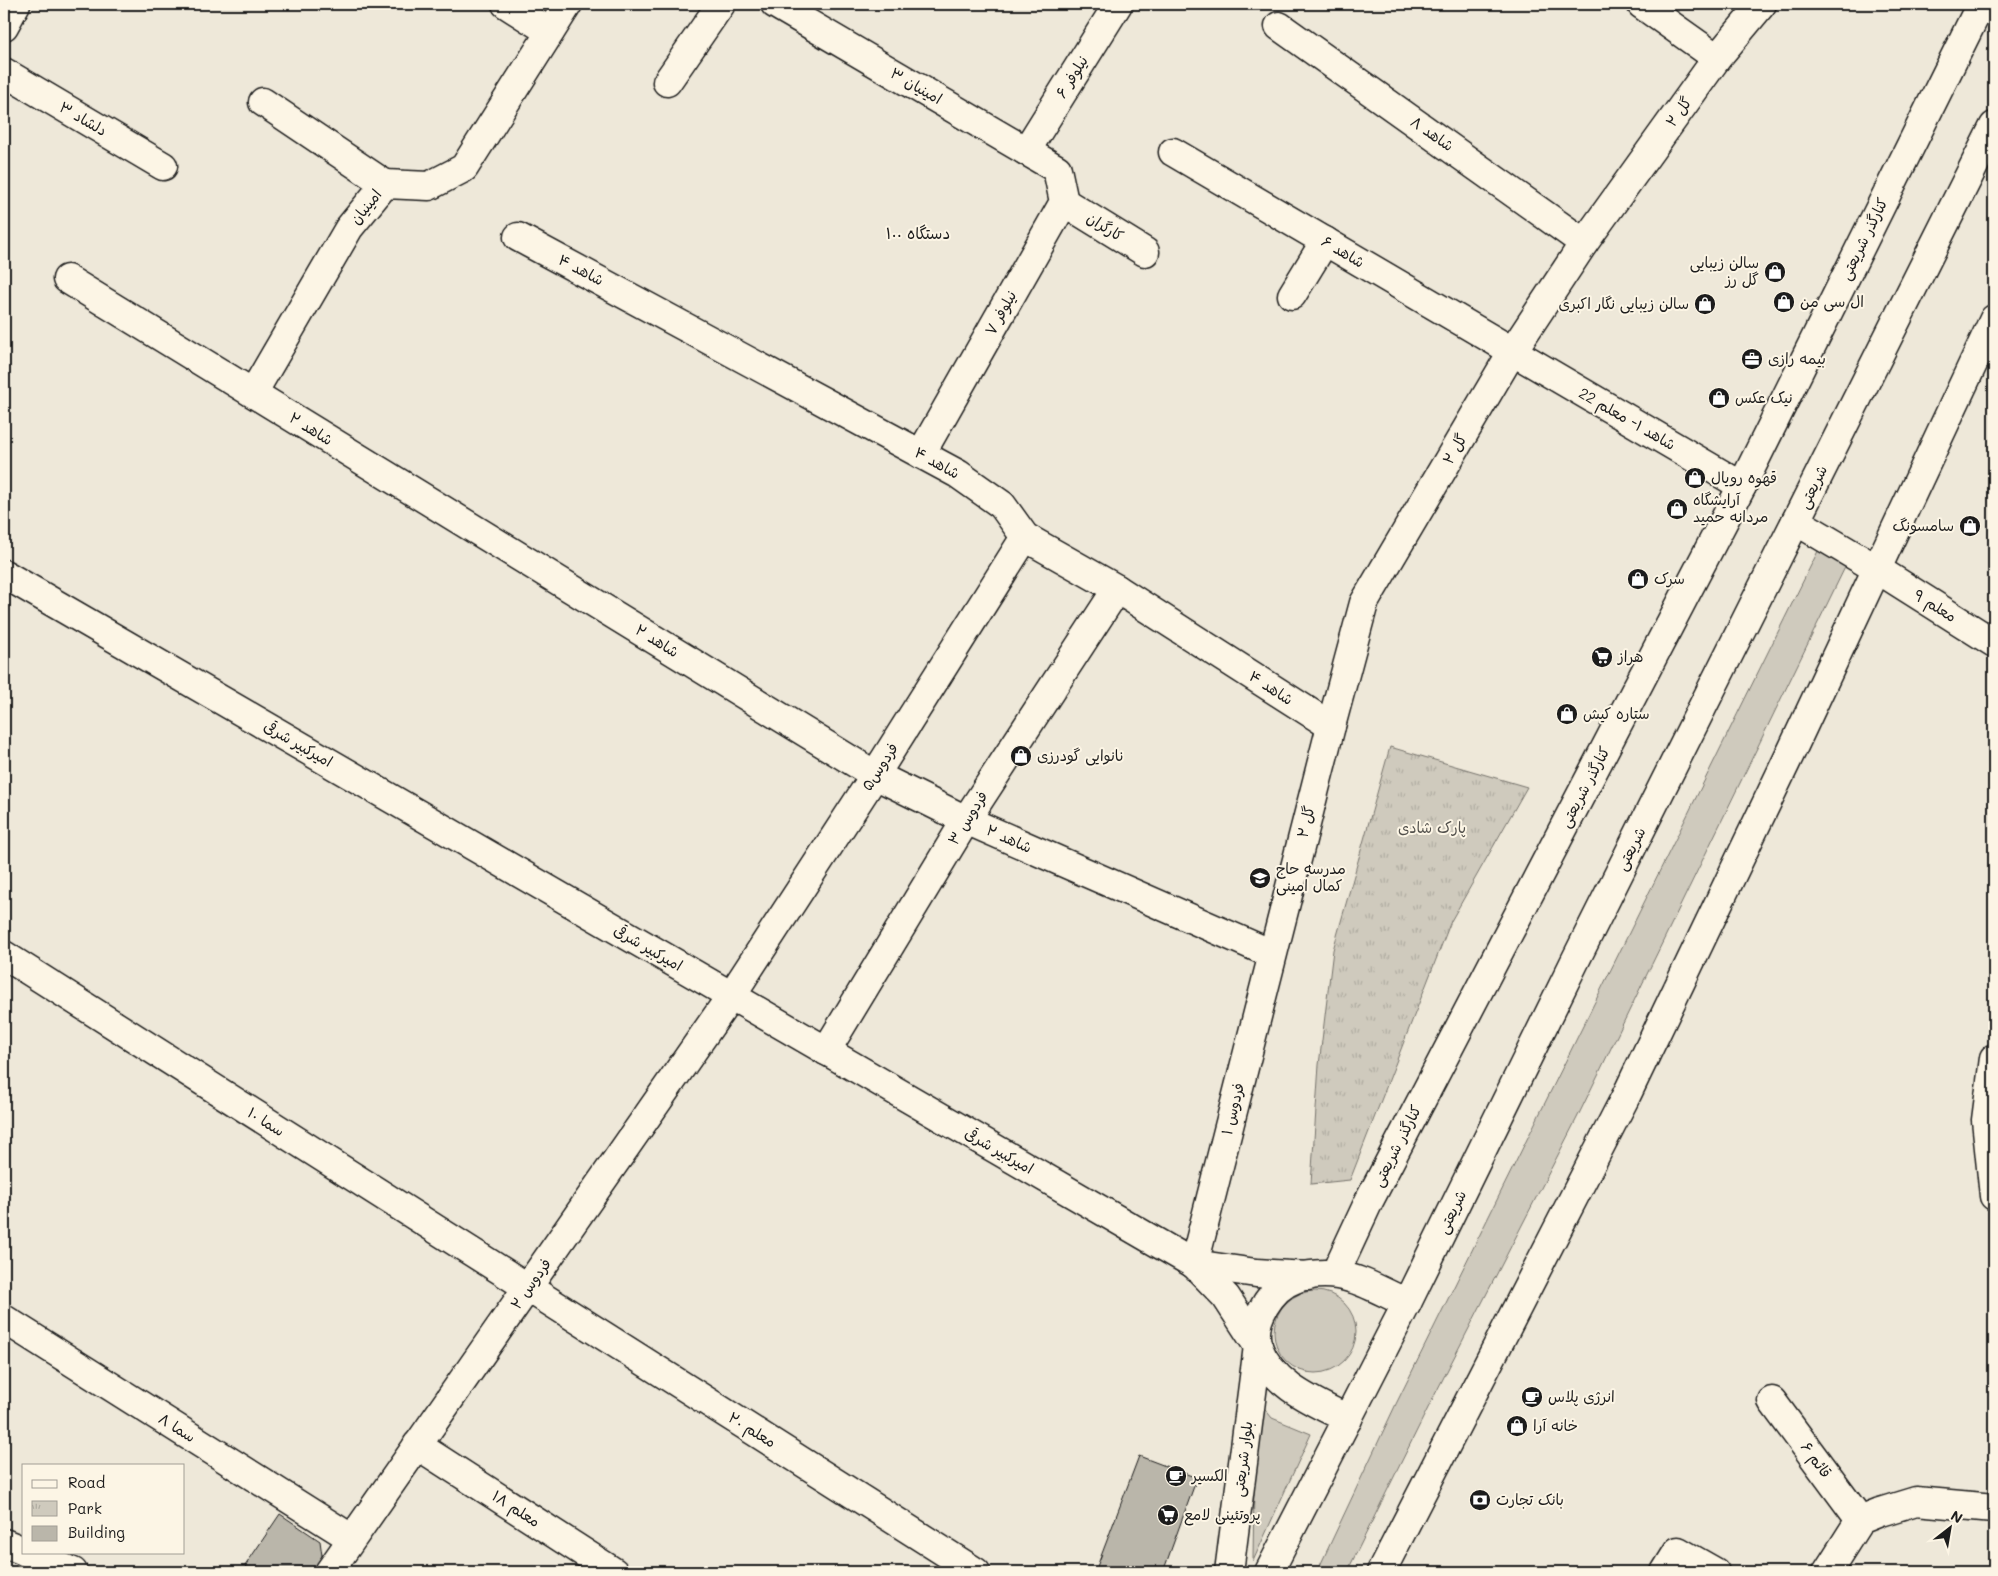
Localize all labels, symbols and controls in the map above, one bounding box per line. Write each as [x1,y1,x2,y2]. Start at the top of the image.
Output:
street label: نیلوفر ۶ [1050,51,1093,102]
street label: امینیان ۳ [887,62,946,108]
street label: گل ۲ [1661,93,1696,130]
street label: دلشاد ۳ [56,96,111,140]
street label: شاهد ۸ [1407,111,1458,155]
street label: امینیان [345,185,385,228]
street label: کنارگذر شریعتی [1835,194,1893,283]
street label: کارگران [1083,207,1128,245]
district label: ۱۰۰ دستگاه [886,222,950,243]
street label: شاهد ۶ [1318,231,1369,272]
street label: شاهد ۴ [555,249,608,289]
place label: سالن زیبایی گل رز [1690,252,1759,289]
shop icon: سالن زیبایی گل رز [1763,260,1787,284]
street label: نیلوفر ۷ [980,287,1021,339]
shop icon: ال سی من [1772,290,1796,314]
place label: ال سی من [1800,291,1864,312]
shop icon: سالن زیبایی نگار اکبری [1693,292,1717,316]
place label: سالن زیبایی نگار اکبری [1559,293,1689,314]
office icon: بیمه رازی [1740,347,1764,371]
place label: بیمه رازی [1768,348,1826,368]
street label: شاهد ۱- معلم 22 [1574,382,1680,457]
shop icon: نیک عکس [1707,386,1731,410]
place label: نیک عکس [1735,387,1793,407]
street label: شاهد ۲ [286,407,337,449]
street label: گل ۲ [1437,430,1471,467]
street label: شاهد ۴ [911,442,964,483]
street label: شریعتی [1793,461,1832,512]
shop icon: قهوه رویال [1683,466,1707,490]
place label: قهوه رویال [1711,467,1777,488]
place label: آرایشگاه مردانه حمید [1693,489,1768,526]
shop icon: آرایشگاه مردانه حمید [1665,497,1689,521]
shop icon: سامسونگ [1958,514,1982,538]
place label: سامسونگ [1893,515,1954,535]
shop icon: سرک [1626,567,1650,591]
place label: سرک [1654,568,1685,588]
street label: معلم ۹ [1909,584,1961,629]
street label: شاهد ۲ [632,619,683,661]
supermarket icon: هراز [1590,645,1614,669]
place label: هراز [1617,646,1643,666]
street label: شاهد ۴ [1246,665,1298,709]
shop icon: ستاره کیش [1555,702,1579,726]
place label: ستاره کیش [1583,703,1650,723]
street label: امیرکبیر شرقی [260,715,337,771]
street label: فردوس۵ [856,739,902,794]
street label: کنارگذر شریعتی [1554,742,1615,831]
shop icon: نانوایی گودرزی [1009,744,1033,768]
place label: نانوایی گودرزی [1037,745,1124,766]
street label: فردوس ۳ [943,787,992,848]
street label: گل ۲ [1291,804,1319,840]
park label: پارک شادی [1398,817,1466,838]
street label: شاهد ۲ [983,819,1035,857]
street label: شریعتی [1611,823,1650,874]
place label: مدرسه حاج کمال امینی [1276,858,1346,896]
school or university icon: مدرسه حاج کمال امینی [1248,866,1272,890]
street label: امیرکبیر شرقی [610,919,687,975]
street label: فردوس ۱ [1216,1080,1248,1137]
street label: کنارگذر شریعتی [1367,1101,1426,1190]
street label: سما ۱۰ [244,1102,289,1140]
street label: امیرکبیر شرقی [961,1122,1038,1178]
street label: شریعتی [1432,1186,1471,1237]
street label: فردوس ۲ [505,1254,555,1313]
cafe icon: انرژی پلاس [1520,1385,1544,1409]
place label: انرژی پلاس [1548,1386,1615,1407]
street label: معلم ۲۰ [723,1407,780,1454]
street label: سما ۸ [155,1408,200,1446]
shop icon: خانه آرا [1505,1414,1529,1438]
place label: خانه آرا [1533,1415,1578,1435]
street label: بلوار شریعتی [1227,1420,1258,1498]
street label: قائم ۶ [1795,1437,1837,1483]
legend [22,1464,185,1554]
cafe icon: الکسیر [1164,1464,1188,1488]
place label: الکسیر [1190,1465,1228,1485]
text: Road [68,1472,105,1492]
street label: معلم ۱۸ [487,1485,544,1534]
bank icon: بانک تجارت [1468,1488,1492,1512]
place label: بانک تجارت [1496,1489,1564,1509]
text: Park [68,1498,102,1518]
supermarket icon: پروتئینی لامع [1156,1503,1180,1527]
place label: پروتئینی لامع [1184,1504,1261,1526]
north arrow [1926,1504,1976,1554]
text: N [1947,1506,1966,1527]
text: Building [68,1522,125,1542]

